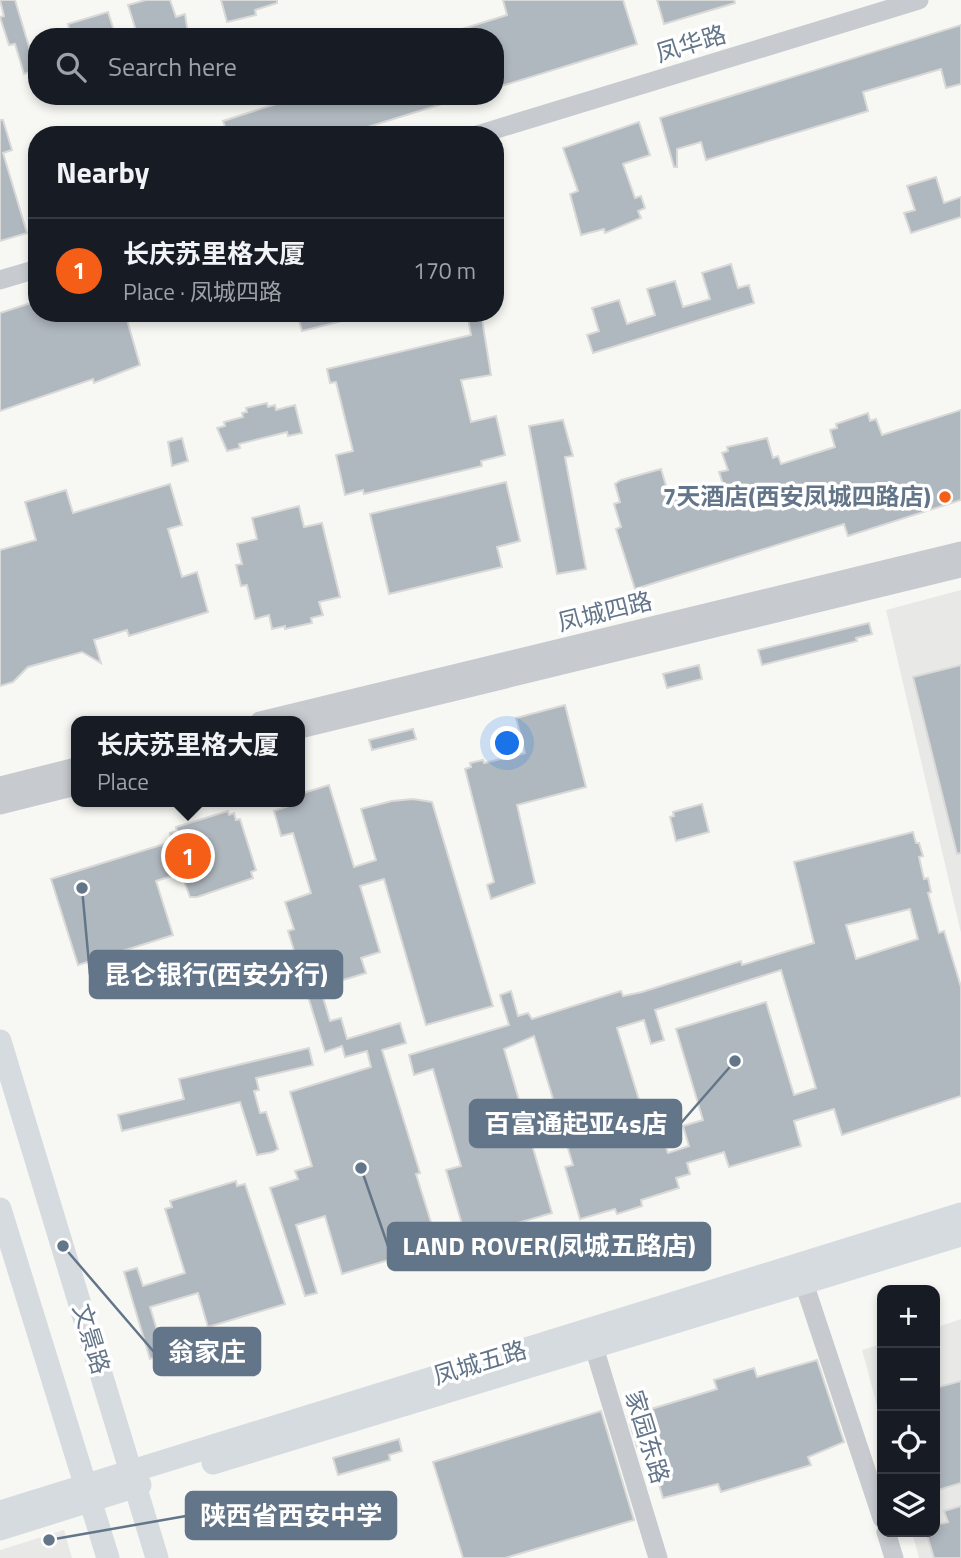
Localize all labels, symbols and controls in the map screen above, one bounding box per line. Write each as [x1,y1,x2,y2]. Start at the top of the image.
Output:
street label: 凤华路 [651,15,730,71]
search box [28,28,504,105]
text: Search here [108,47,237,86]
icon: search [52,48,90,86]
text: Nearby [56,149,149,195]
text: 长庆苏里格大厦 [123,234,305,273]
text: 1 [73,253,85,288]
text: 170 m [413,253,476,288]
text: Place · 凤城四路 [123,274,282,309]
place label: 7天酒店(西安凤城四路店) [663,478,931,514]
marker: 7天酒店(西安凤城四路店) [937,489,953,505]
street label: 凤城四路 [554,582,656,640]
popup [71,716,305,807]
text: 长庆苏里格大厦 [97,725,279,764]
your location [490,726,524,760]
text: Place [97,764,149,799]
pin: 1 [165,830,211,882]
callout: 昆仑银行(西安分行) [90,951,342,998]
text: 昆仑银行(西安分行) [104,955,328,994]
callout: 百富通起亚4s店 [470,1100,681,1147]
text: 百富通起亚4s店 [485,1104,667,1143]
callout: LAND ROVER(凤城五路店) [388,1223,710,1270]
text: LAND ROVER(凤城五路店) [402,1226,696,1265]
map controls [877,1285,940,1537]
button: + [877,1285,940,1348]
street label: 文景路 [64,1299,120,1378]
callout: 翁家庄 [154,1328,260,1375]
street label: 凤城五路 [429,1331,531,1393]
text: 翁家庄 [168,1332,246,1371]
button: − [877,1348,940,1411]
street label: 家园东路 [617,1386,679,1488]
button: locate [877,1411,940,1474]
button: layers [877,1474,940,1537]
callout: 陕西省西安中学 [186,1492,396,1539]
text: 陕西省西安中学 [200,1496,382,1535]

